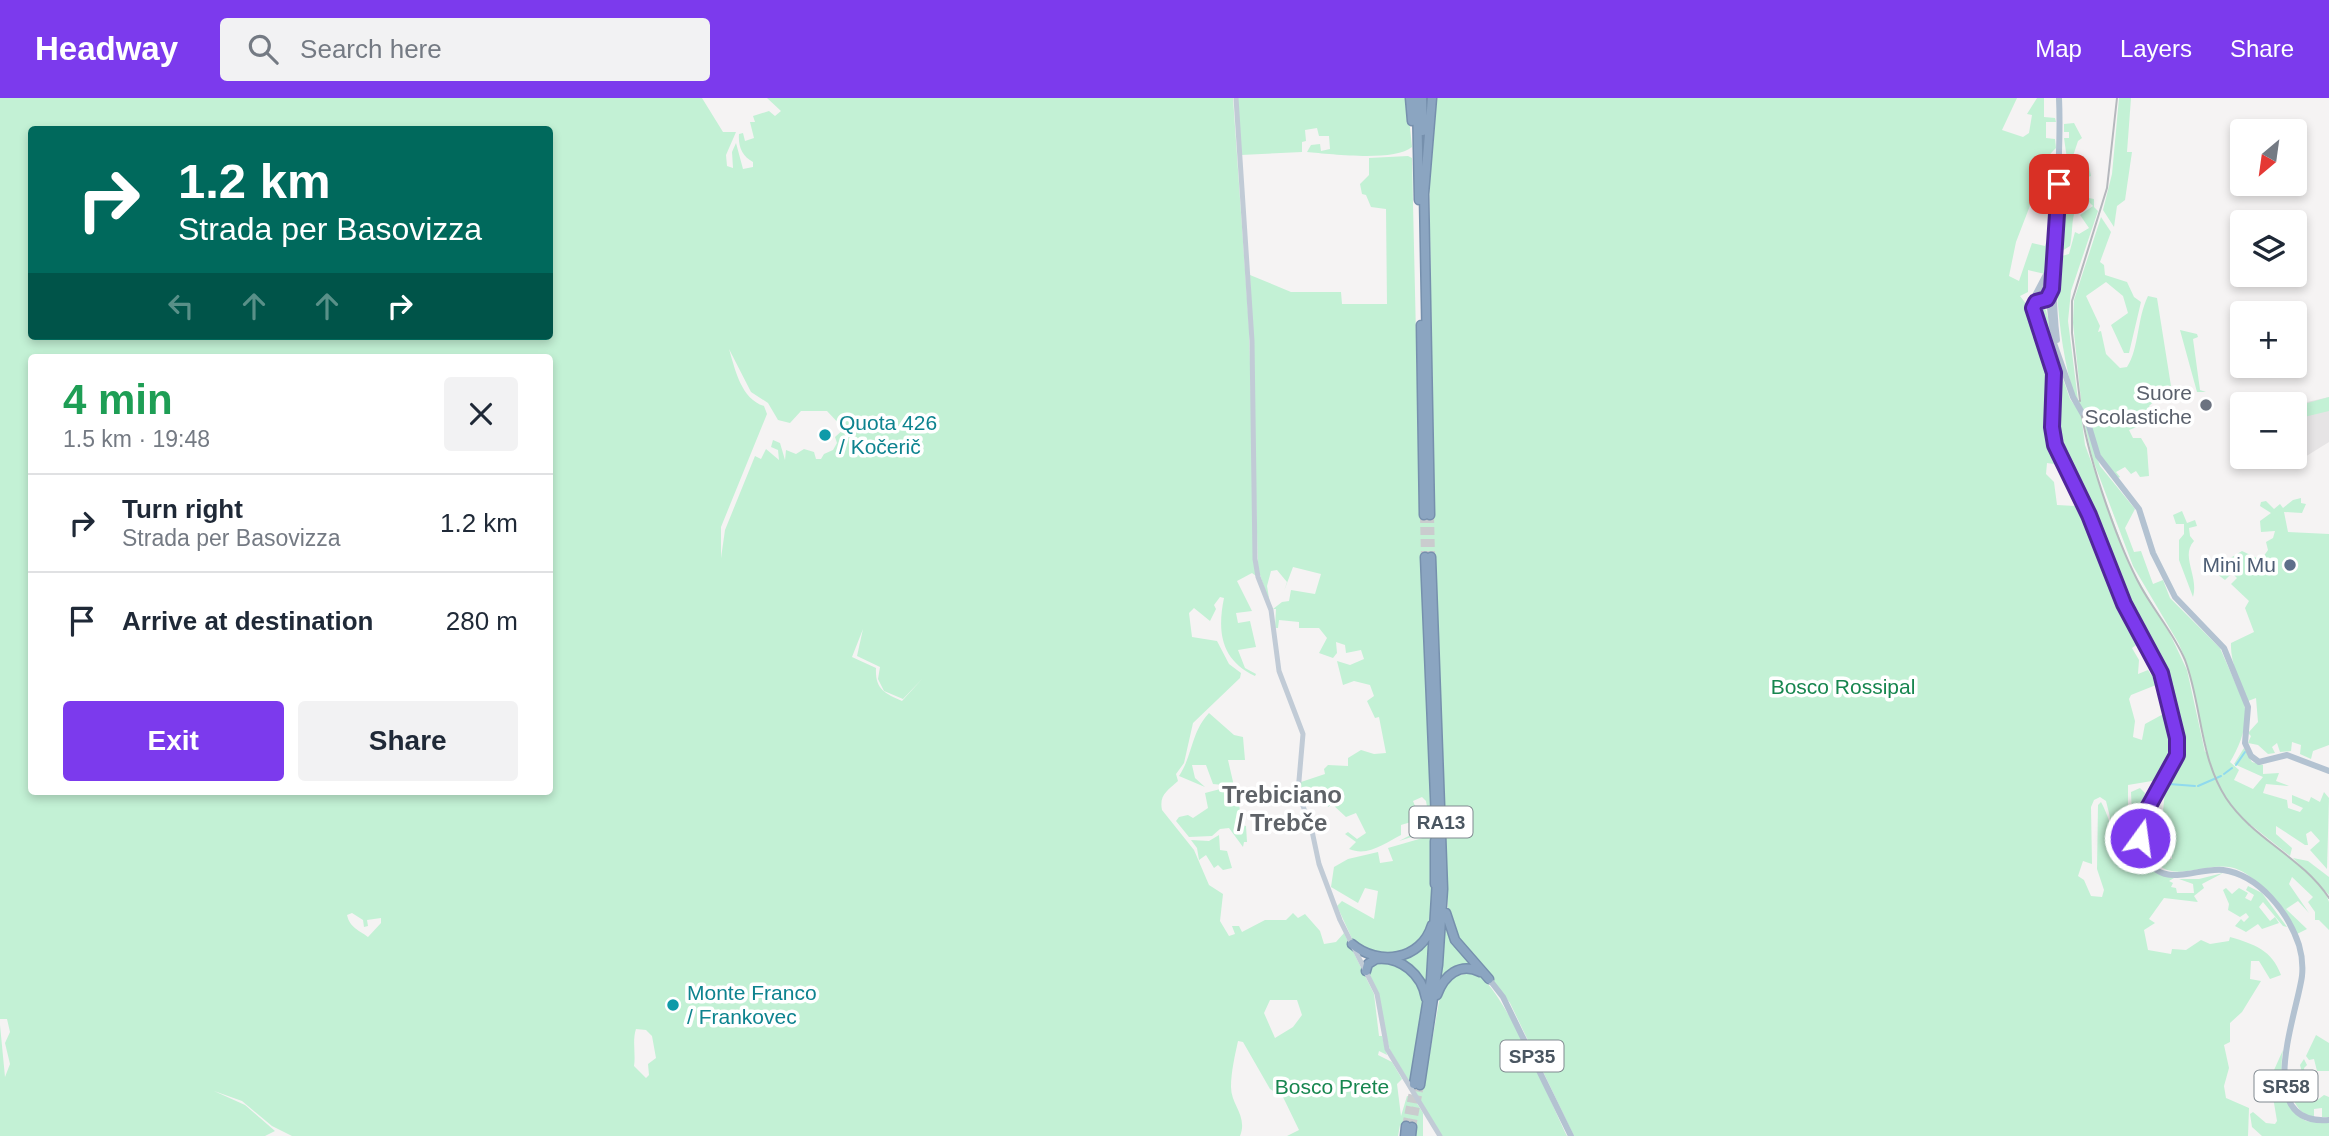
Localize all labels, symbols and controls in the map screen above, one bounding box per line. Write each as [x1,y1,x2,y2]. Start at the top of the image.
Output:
search box [220,18,710,81]
text: Headway [35,30,178,67]
icon: search [244,30,282,68]
text: Search here [300,34,442,64]
text: Map [2035,35,2082,62]
text: Layers [2120,35,2192,62]
text: Share [2230,35,2294,62]
north arrow [2230,119,2306,196]
map controls [2230,119,2307,469]
icon: right [63,154,154,245]
text: 1.2 km [178,154,331,208]
pin [2029,154,2089,214]
icon: arrive [2040,165,2078,203]
button: layers [2230,210,2307,287]
text: Strada per Basovizza [178,211,482,247]
icon: left [162,287,200,325]
icon: ahead [235,287,273,325]
icon: ahead [308,287,346,325]
icon: right [381,287,419,325]
button: + [2230,301,2307,378]
text: 4 min [63,376,173,423]
button: close [444,377,518,451]
place label: Suore Scolastiche [2085,381,2192,428]
button: − [2230,392,2307,469]
marker: Suore Scolastiche [2198,397,2214,413]
place label: Quota 426 / Kočerič [839,411,937,458]
text: 1.5 km · 19:48 [63,426,210,452]
marker: Quota 426 / Kočerič [817,427,833,443]
text: Turn right [122,494,243,524]
icon: right [63,504,101,542]
text: 1.2 km [440,508,518,538]
text: Strada per Basovizza [122,525,341,551]
place label: Mini Mu [2202,553,2276,576]
marker: Mini Mu [2282,557,2298,573]
icon: arrive [63,602,101,640]
text: Arrive at destination [122,606,373,636]
text: 280 m [446,606,518,636]
park label: Bosco Rossipal [1771,675,1915,698]
button: Exit [63,701,284,781]
button: Share [298,701,518,781]
district label: Trebiciano / Trebče [1222,781,1342,836]
position arrow [2103,801,2177,875]
road number: RA13 [1410,806,1472,838]
place label: Monte Franco / Frankovec [687,981,817,1028]
marker: Monte Franco / Frankovec [665,997,681,1013]
road number: SP35 [1500,1040,1564,1072]
road number: SR58 [2254,1070,2318,1102]
park label: Bosco Prete [1275,1075,1389,1098]

